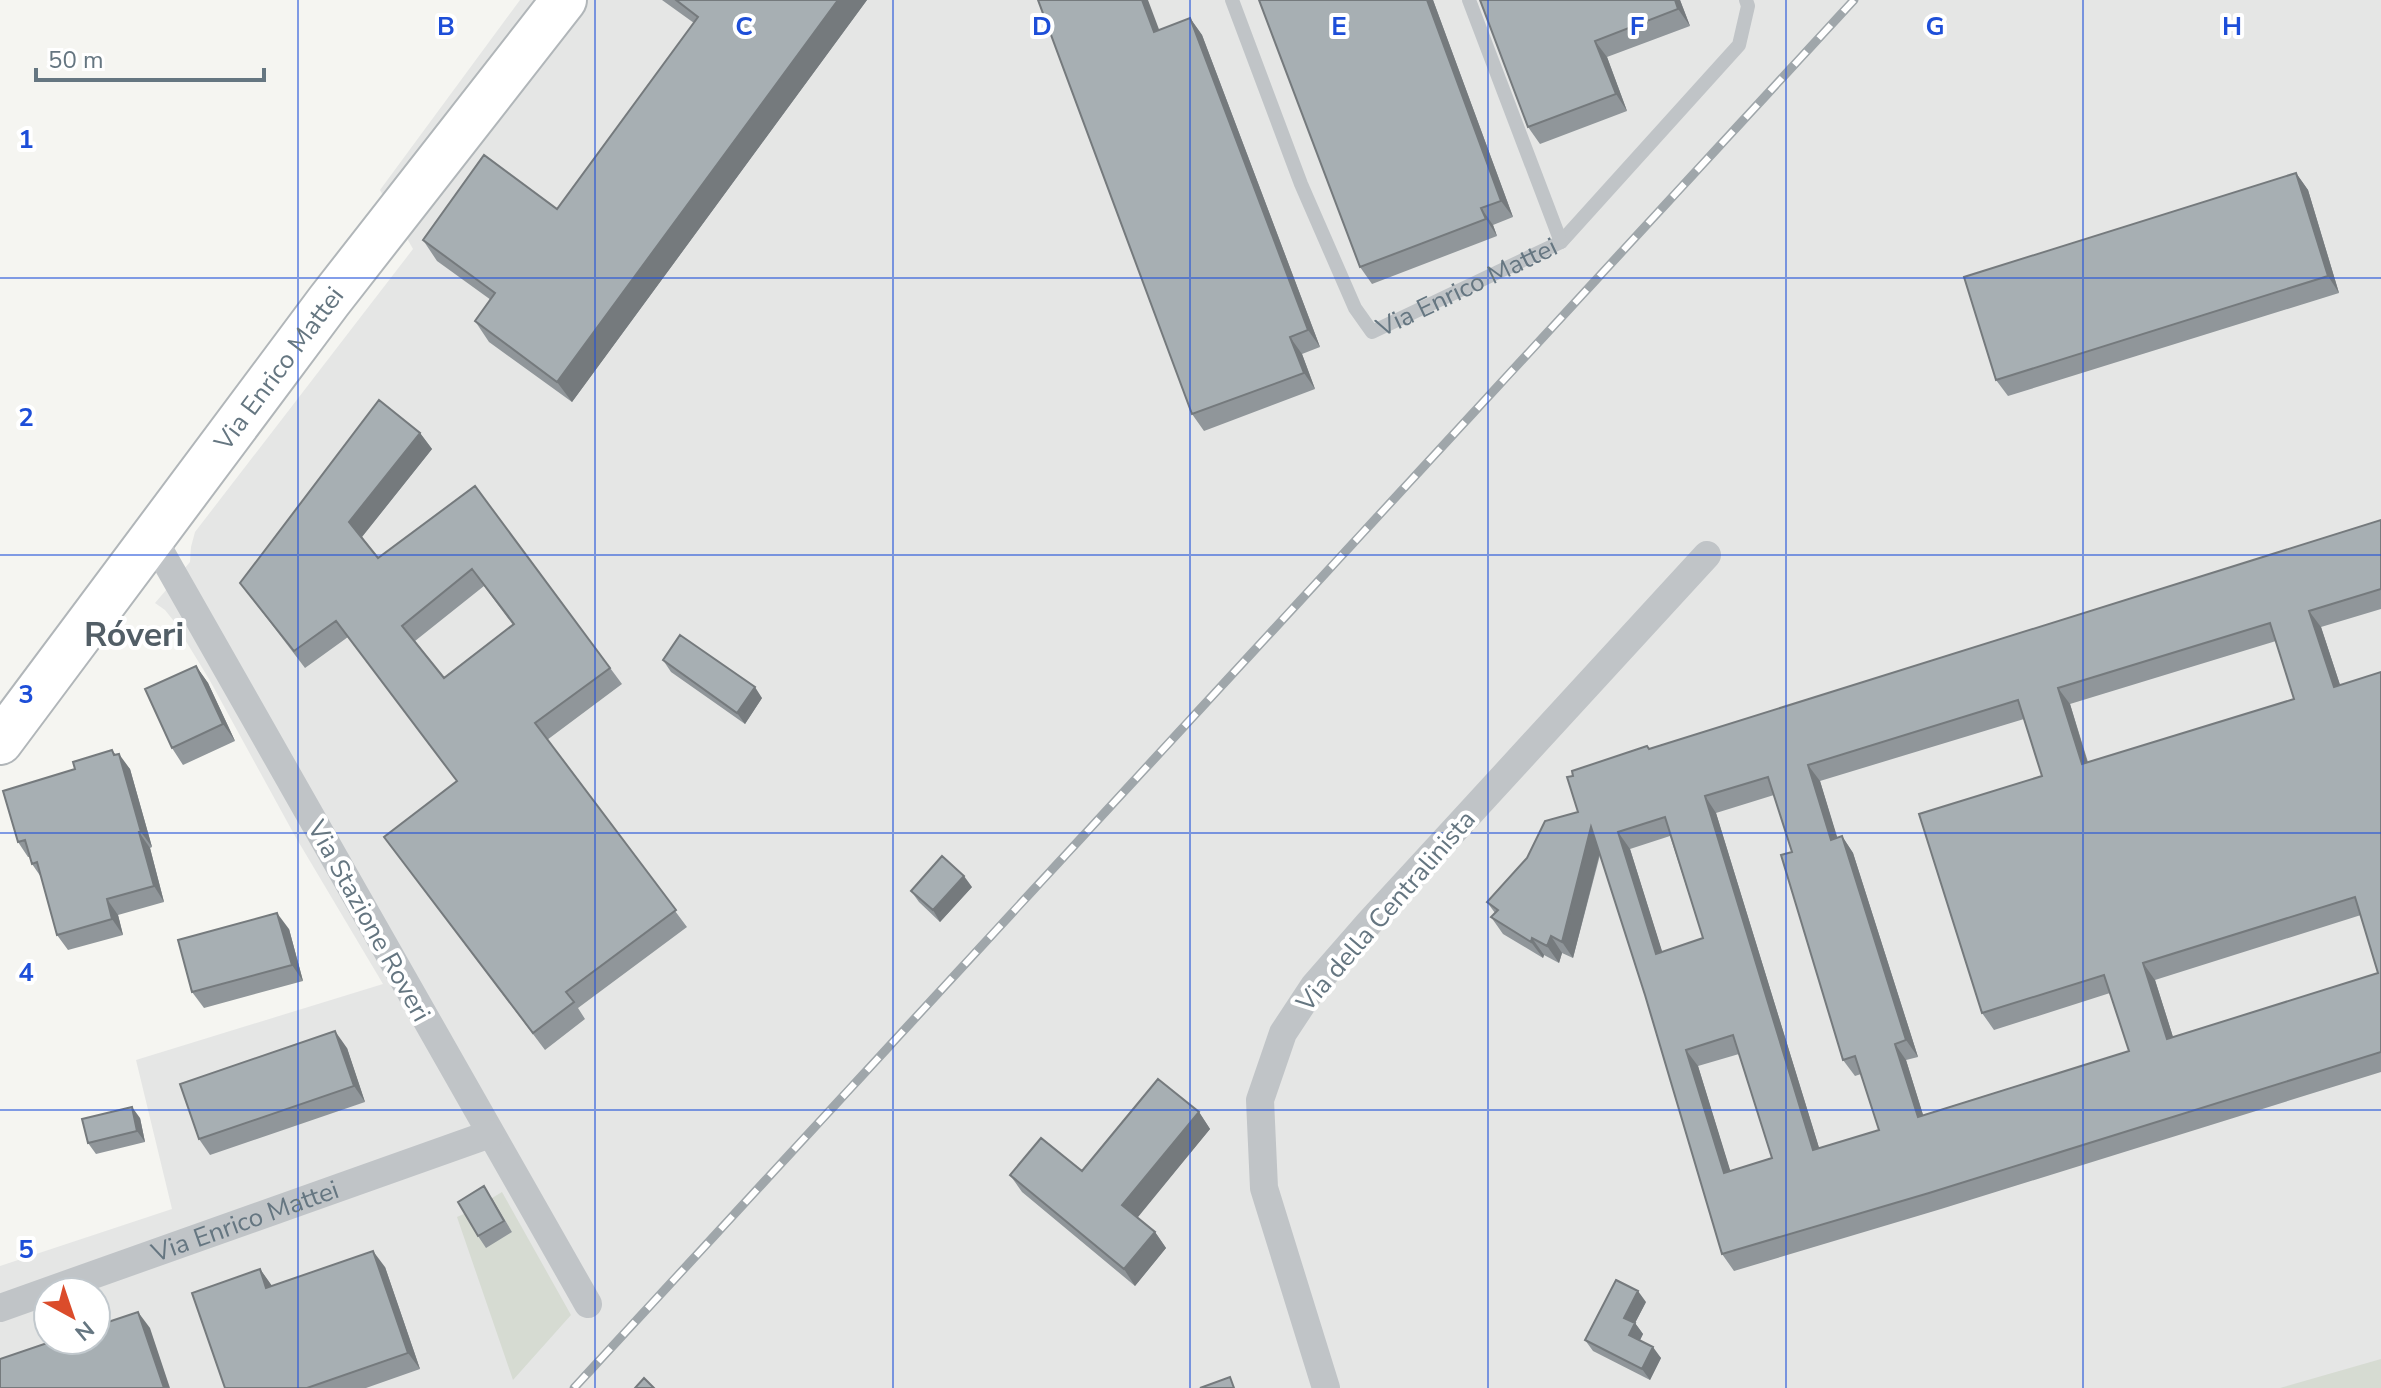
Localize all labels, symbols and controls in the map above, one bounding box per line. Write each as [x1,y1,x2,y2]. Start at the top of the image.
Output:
text: B [437,9,455,44]
text: C [735,9,753,44]
text: D [1032,9,1052,44]
text: E [1331,9,1347,44]
text: F [1630,9,1644,44]
text: G [1925,9,1945,44]
text: H [2222,9,2242,44]
scale bar [36,32,264,82]
text: 50 m [48,44,104,76]
text: 1 [18,122,34,157]
street label: Via Enrico Mattei [1370,229,1563,345]
street label: Via Enrico Mattei [205,279,351,458]
text: 2 [18,400,34,435]
district label: Róveri [84,612,184,658]
text: 3 [18,677,34,712]
street label: Via della Centralinista [1288,803,1483,1020]
street label: Via Stazione Roveri [299,813,439,1028]
text: 4 [18,955,34,990]
street label: Via Enrico Mattei [146,1172,343,1271]
text: 5 [18,1232,34,1267]
north arrow [32,1276,112,1356]
text: N [68,1314,100,1347]

